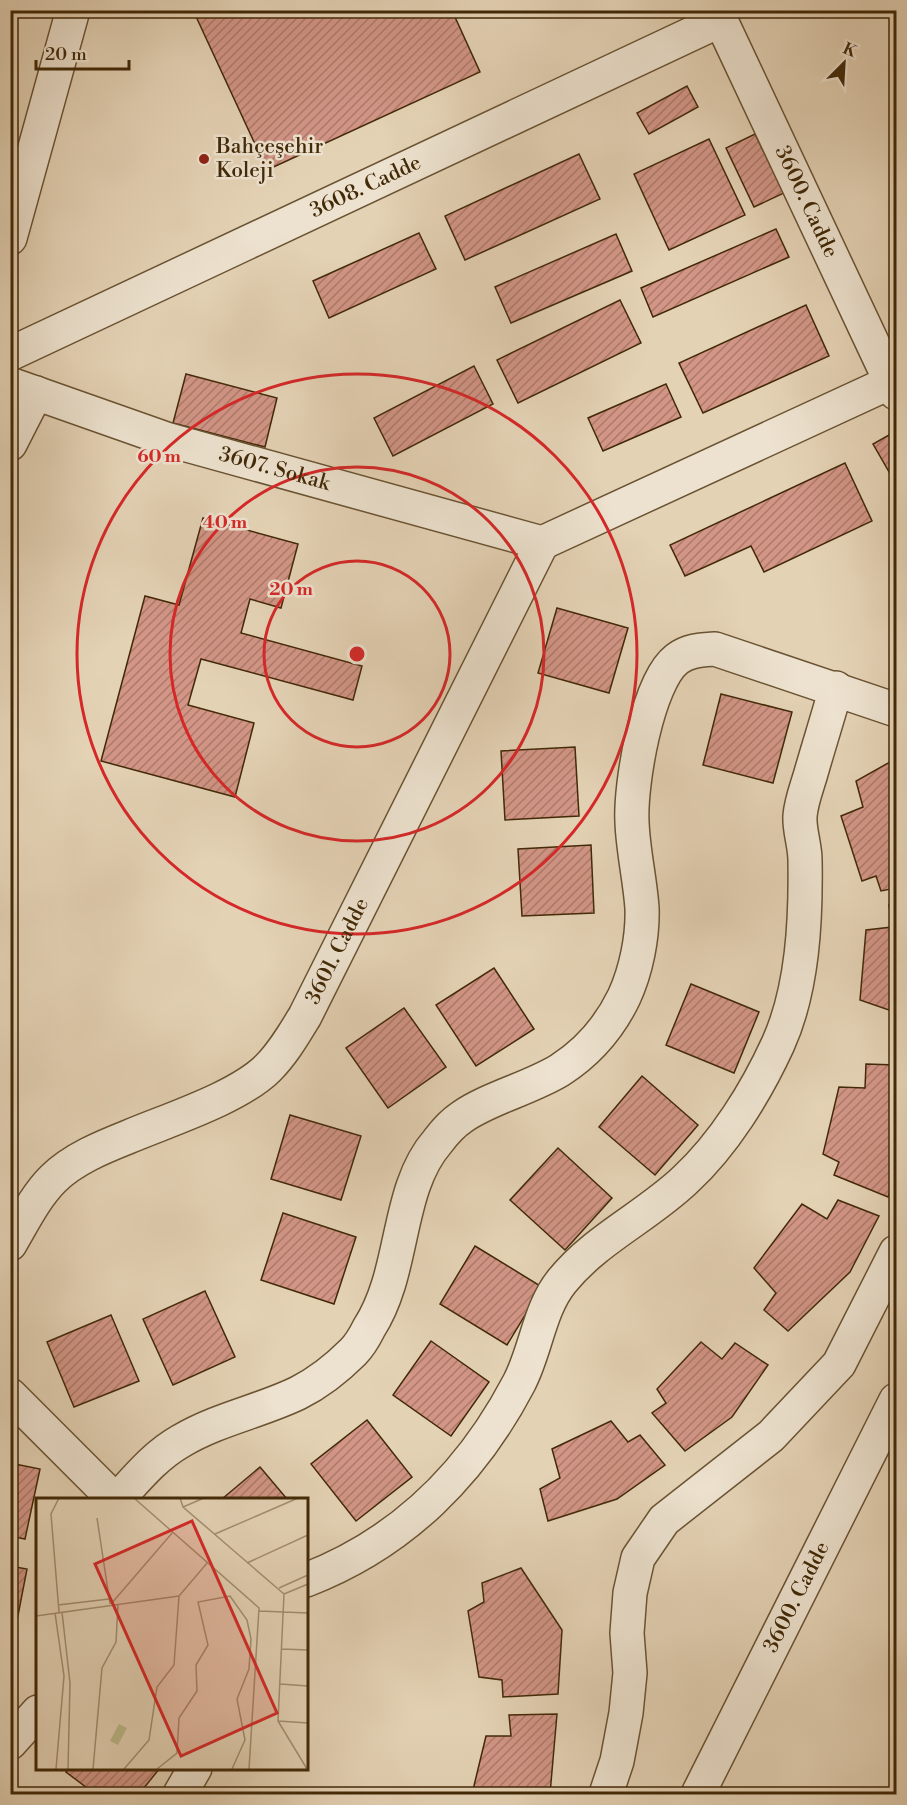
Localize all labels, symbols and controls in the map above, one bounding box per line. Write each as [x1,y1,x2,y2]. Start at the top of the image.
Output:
scale bar [36,33,129,71]
north arrow [814,33,874,93]
text: K [840,38,861,62]
text: 20 m [45,43,87,66]
place label: Bahçeşehir Koleji [215,134,323,184]
street label: 3600. Cadde [769,142,844,262]
street label: 3608. Cadde [306,150,425,224]
marker: Bahçeşehir Koleji [197,152,211,166]
street label: 3607. Sokak [216,441,334,497]
text: 60 m [137,445,181,468]
text: 40 m [203,511,248,534]
text: 20 m [269,578,313,601]
centre of rings [347,644,367,664]
street label: 3601. Cadde [300,894,375,1009]
inset map [36,1498,308,1769]
street label: 3600. Cadde [758,1538,836,1657]

